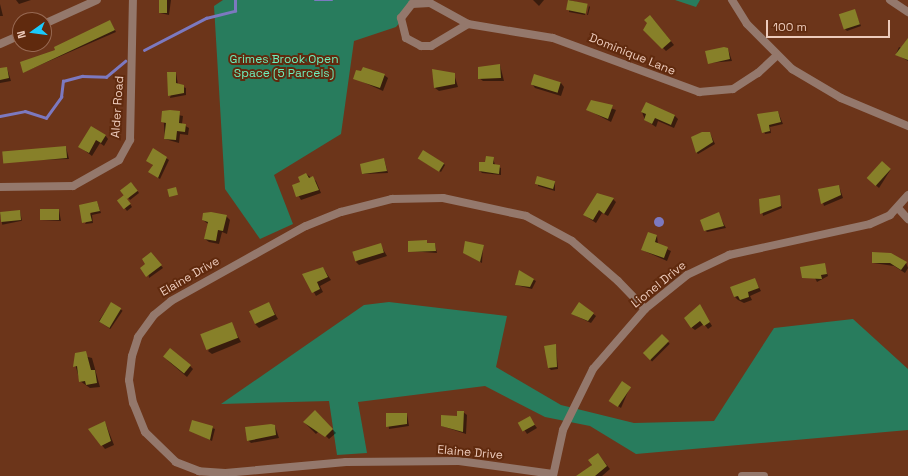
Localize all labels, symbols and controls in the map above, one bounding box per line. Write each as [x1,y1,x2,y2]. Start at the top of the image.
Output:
north arrow [12,12,52,52]
scale bar [768,12,892,38]
text: 100 m [773,19,807,35]
text: N [14,29,29,40]
street label: Dominique Lane [587,31,677,79]
park label: Grimes Brook Open Space (5 Parcels) [229,53,339,81]
street label: Alder Road [109,75,127,139]
street label: Elaine Drive [158,254,222,300]
street label: Lionel Drive [629,259,689,311]
street label: Elaine Drive [437,443,503,463]

